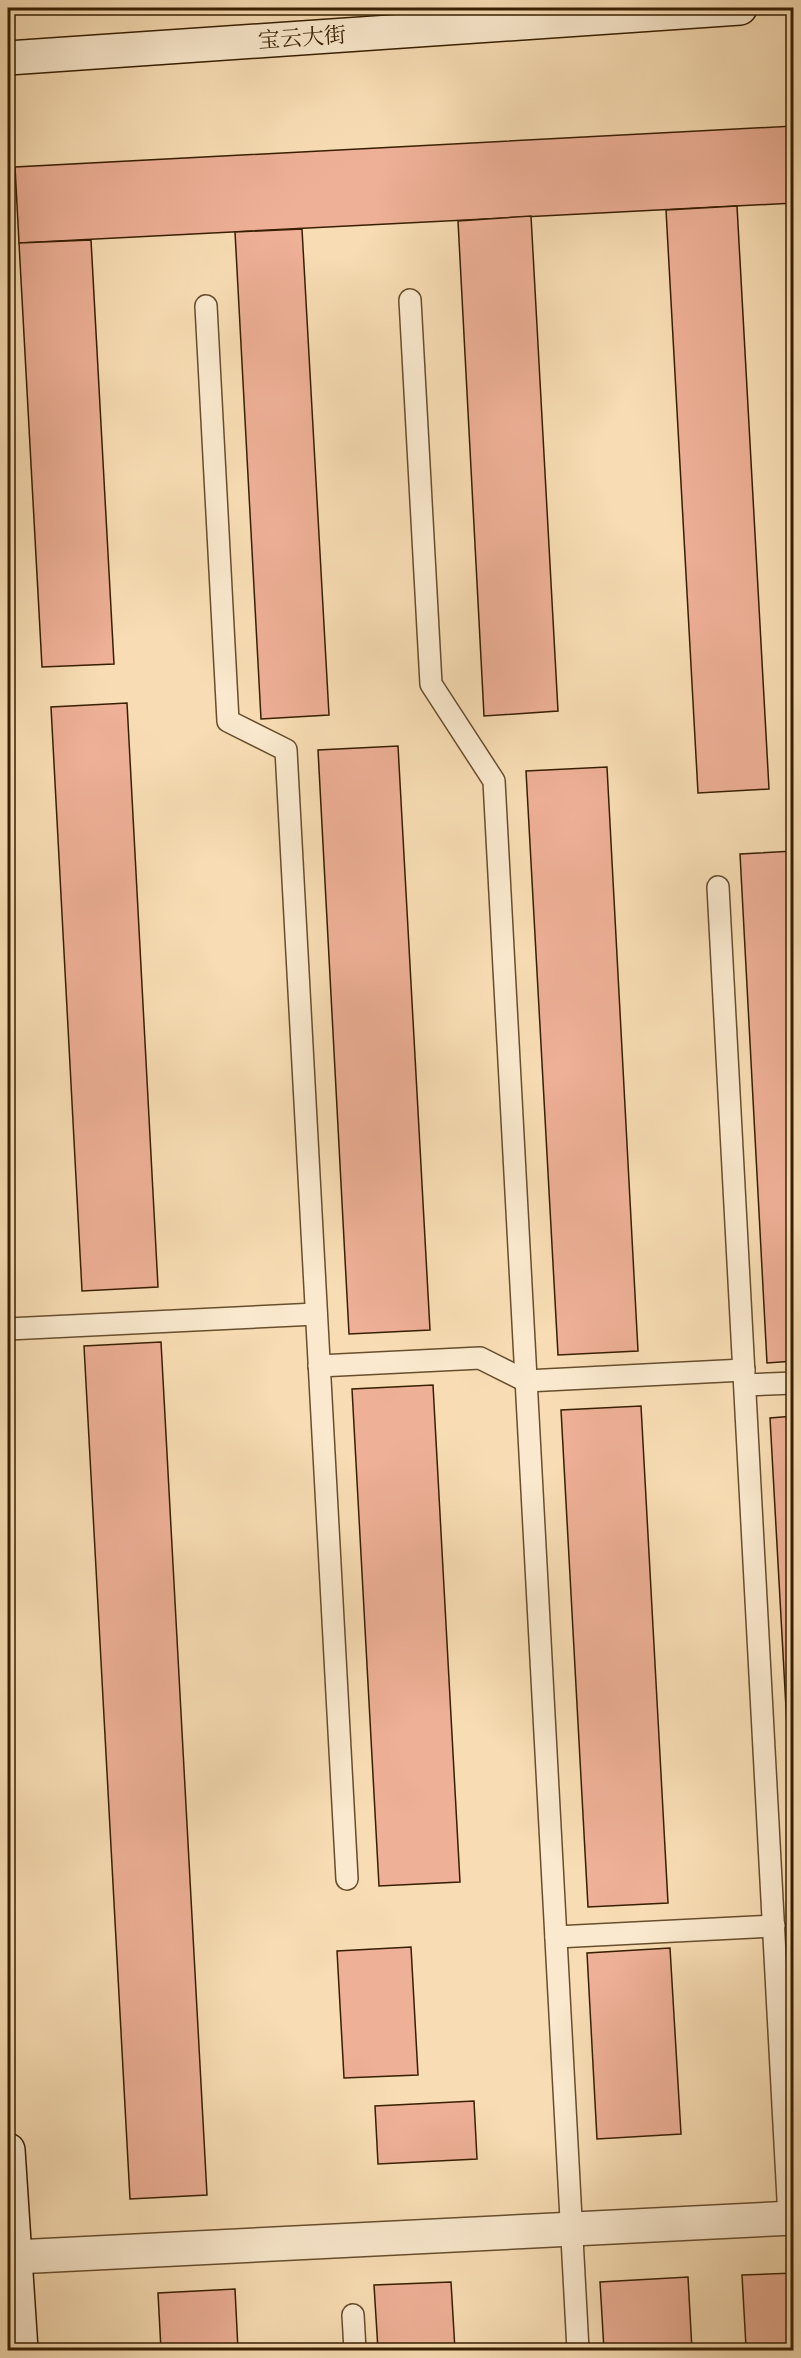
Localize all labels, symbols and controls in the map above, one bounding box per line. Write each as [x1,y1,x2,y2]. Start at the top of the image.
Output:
street label: 宝云大街 [257,20,347,56]

